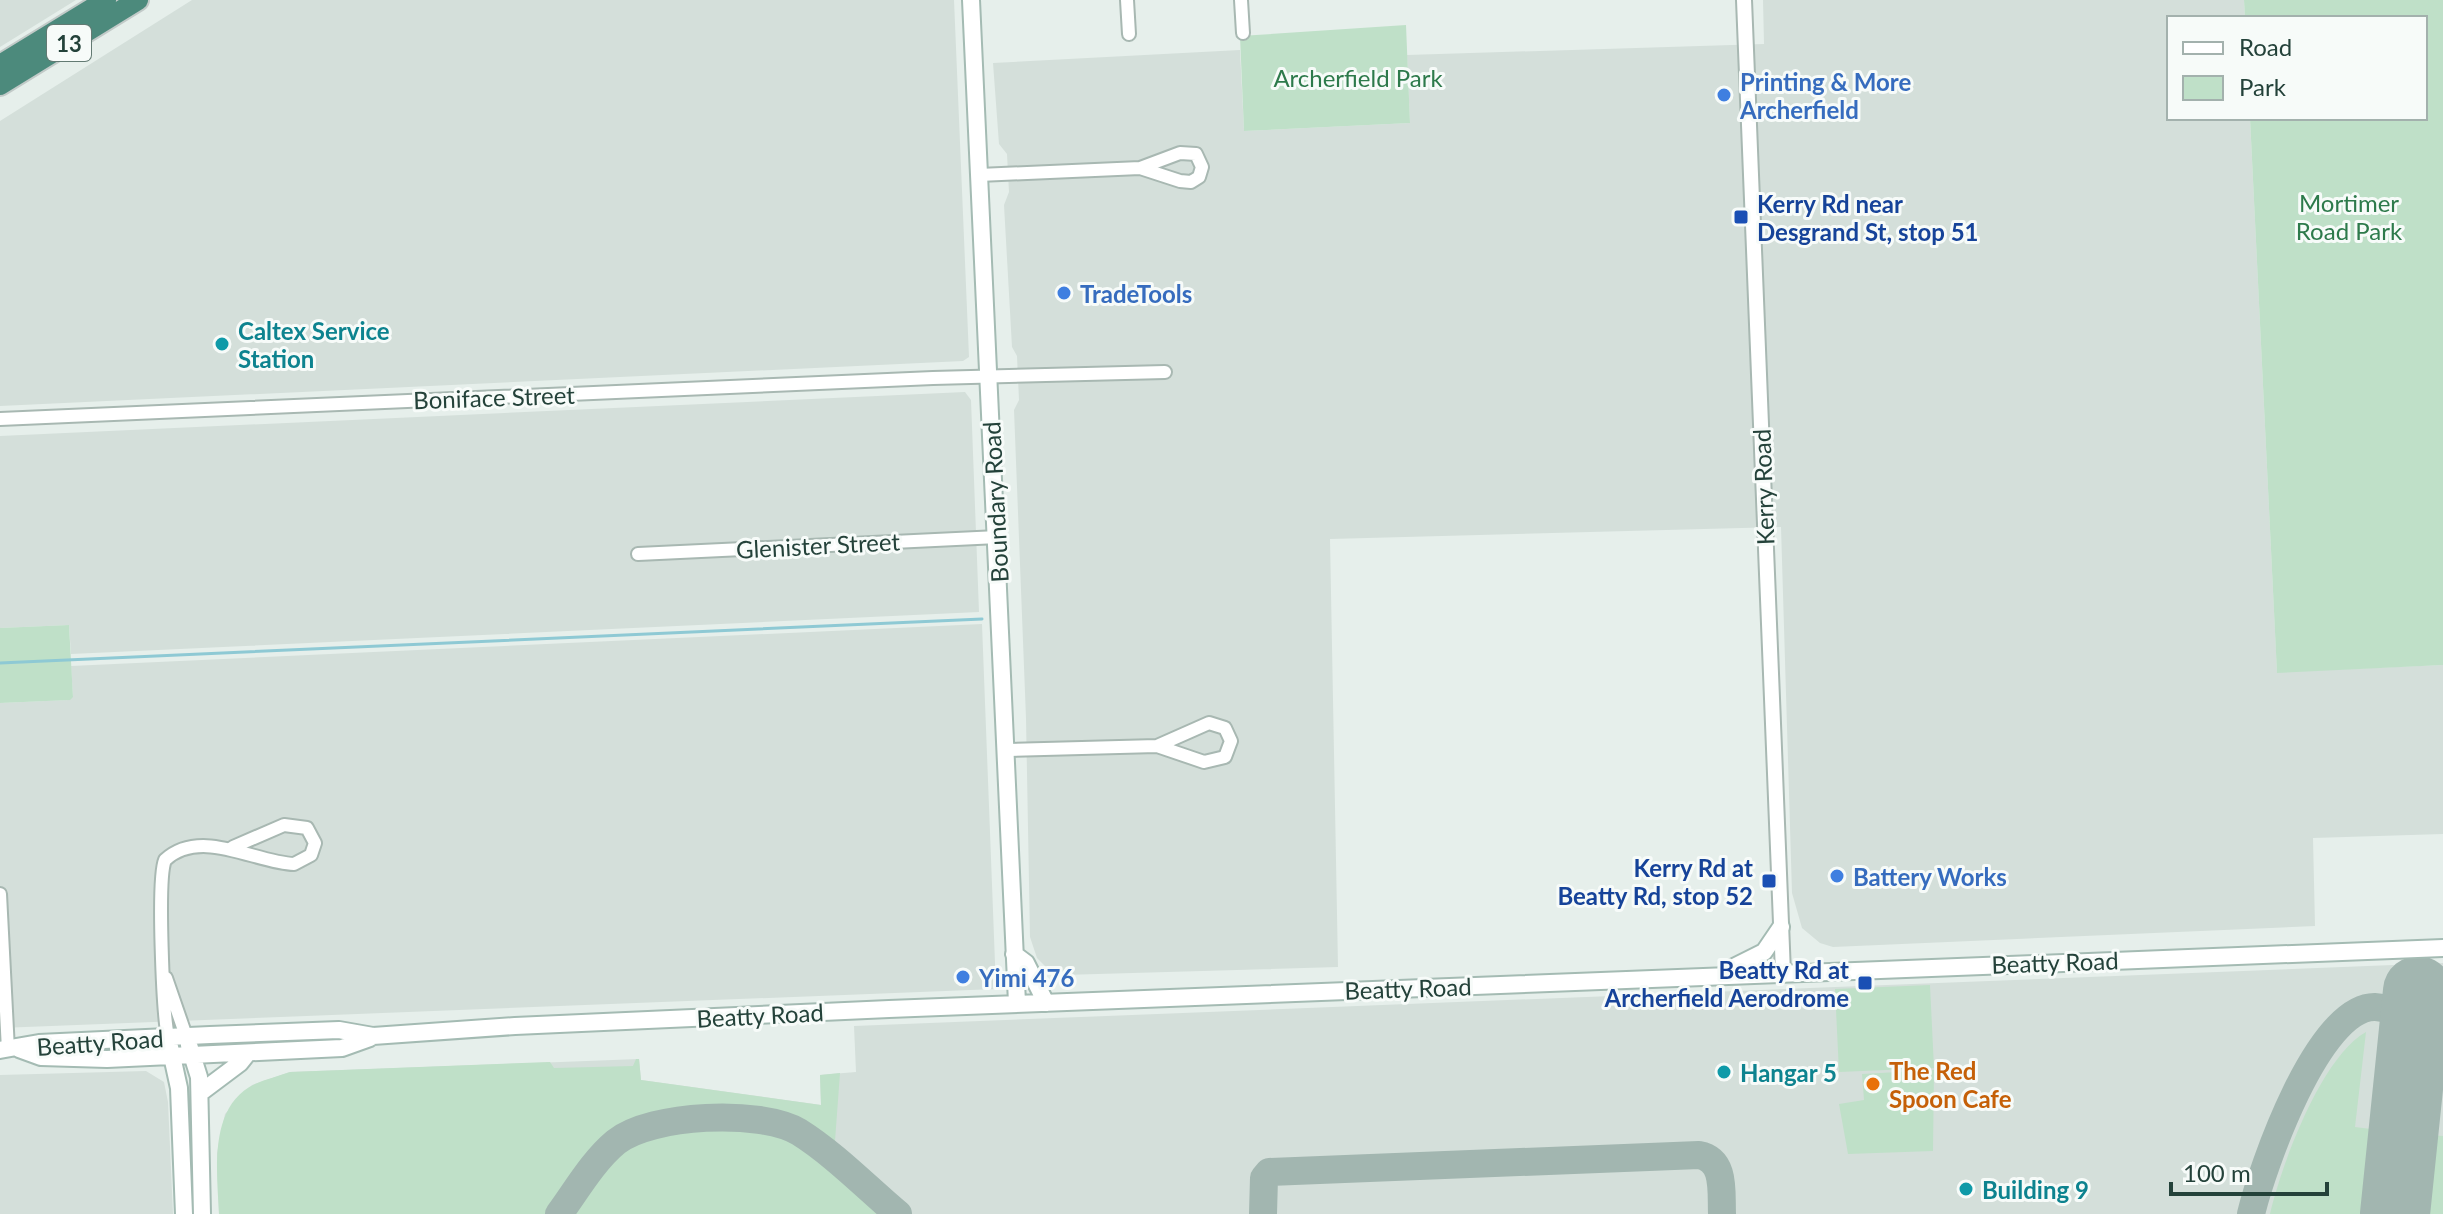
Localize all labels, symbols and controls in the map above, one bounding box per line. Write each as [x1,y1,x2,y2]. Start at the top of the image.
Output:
legend [2167,16,2427,120]
road number: 13 [47,25,91,61]
text: Road [2239,32,2292,61]
park label: Archerfield Park [1273,63,1443,92]
place label: Printing & More Archerfield [1739,67,1911,124]
text: Park [2239,72,2287,101]
marker: Printing & More Archerfield [1715,86,1733,104]
park label: Mortimer Road Park [2296,188,2403,245]
place label: Kerry Rd near Desgrand St, stop 51 [1757,189,1978,246]
marker: Kerry Rd near Desgrand St, stop 51 [1732,208,1750,226]
place label: TradeTools [1080,279,1192,308]
marker: TradeTools [1055,284,1073,302]
place label: Caltex Service Station [238,316,390,373]
marker: Caltex Service Station [213,335,231,353]
street label: Boniface Street [413,380,576,414]
street label: Boundary Road [976,421,1014,583]
street label: Kerry Road [1746,428,1780,546]
street label: Glenister Street [735,526,901,564]
place label: Kerry Rd at Beatty Rd, stop 52 [1557,853,1753,910]
place label: Battery Works [1853,862,2007,891]
marker: Battery Works [1828,867,1846,885]
marker: Kerry Rd at Beatty Rd, stop 52 [1760,872,1778,890]
street label: Beatty Road [1991,945,2119,979]
place label: Beatty Rd at Archerfield Aerodrome [1604,955,1849,1012]
place label: Yimi 476 [978,963,1075,992]
marker: Yimi 476 [954,968,972,986]
street label: Beatty Road [1344,971,1472,1005]
marker: Beatty Rd at Archerfield Aerodrome [1856,974,1874,992]
street label: Beatty Road [696,997,824,1033]
street label: Beatty Road [35,1023,165,1061]
place label: The Red Spoon Cafe [1889,1056,2012,1113]
place label: Hangar 5 [1740,1058,1837,1087]
marker: Hangar 5 [1715,1063,1733,1081]
marker: The Red Spoon Cafe [1864,1075,1882,1093]
scale bar [2171,1146,2327,1196]
text: 100 m [2183,1158,2251,1187]
place label: Building 9 [1982,1175,2089,1204]
marker: Building 9 [1957,1180,1975,1198]

